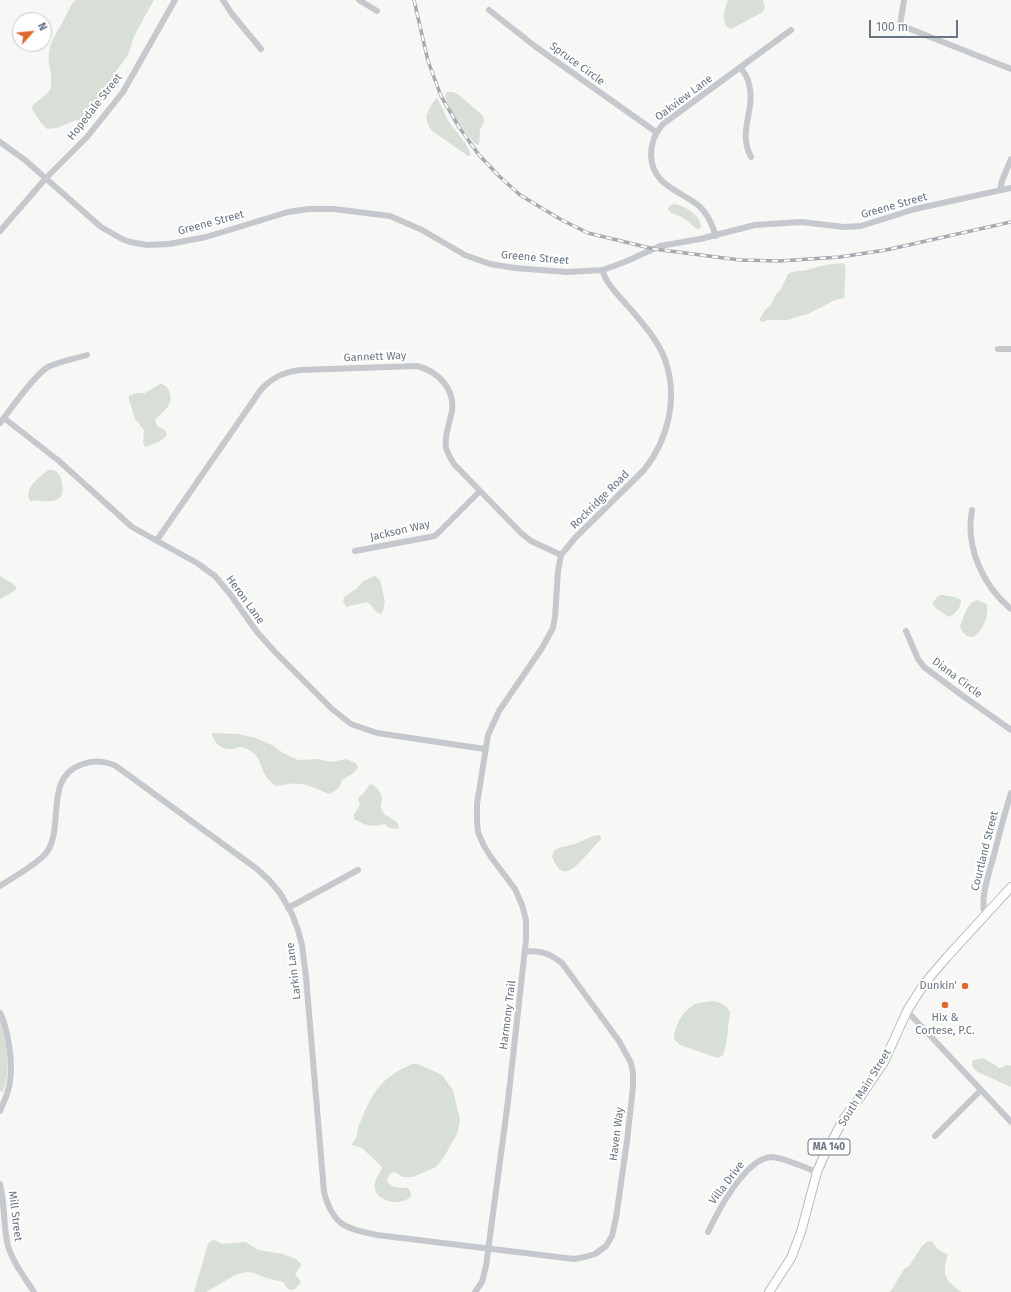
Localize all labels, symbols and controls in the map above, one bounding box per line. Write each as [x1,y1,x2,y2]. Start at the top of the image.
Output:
north arrow [12,12,52,52]
scale bar [871,12,960,38]
text: 100 m [876,20,908,34]
text: N [35,21,50,33]
street label: Spruce Circle [547,40,607,88]
street label: Hopedale Street [65,71,125,143]
street label: Oakview Lane [653,72,715,124]
street label: Greene Street [859,190,929,222]
street label: Greene Street [176,208,246,238]
street label: Greene Street [501,248,569,268]
street label: Gannett Way [343,349,407,365]
street label: Rockridge Road [568,468,632,532]
street label: Jackson Way [369,518,431,544]
street label: Heron Lane [223,573,267,627]
street label: Diana Circle [929,655,985,701]
street label: Courtland Street [969,810,1001,892]
street label: Larkin Lane [284,942,304,1000]
place label: Dunkin' [920,979,957,993]
street label: Harmony Trail [497,980,519,1050]
marker: Dunkin' [960,981,970,991]
marker: Hix & Cortese, P.C. [940,1000,950,1010]
place label: Hix & Cortese, P.C. [915,1011,975,1037]
street label: South Main Street [836,1047,894,1129]
street label: Haven Way [607,1106,627,1162]
road number: MA 140 [808,1139,850,1155]
street label: Villa Drive [707,1159,747,1207]
street label: Mill Street [5,1190,25,1242]

